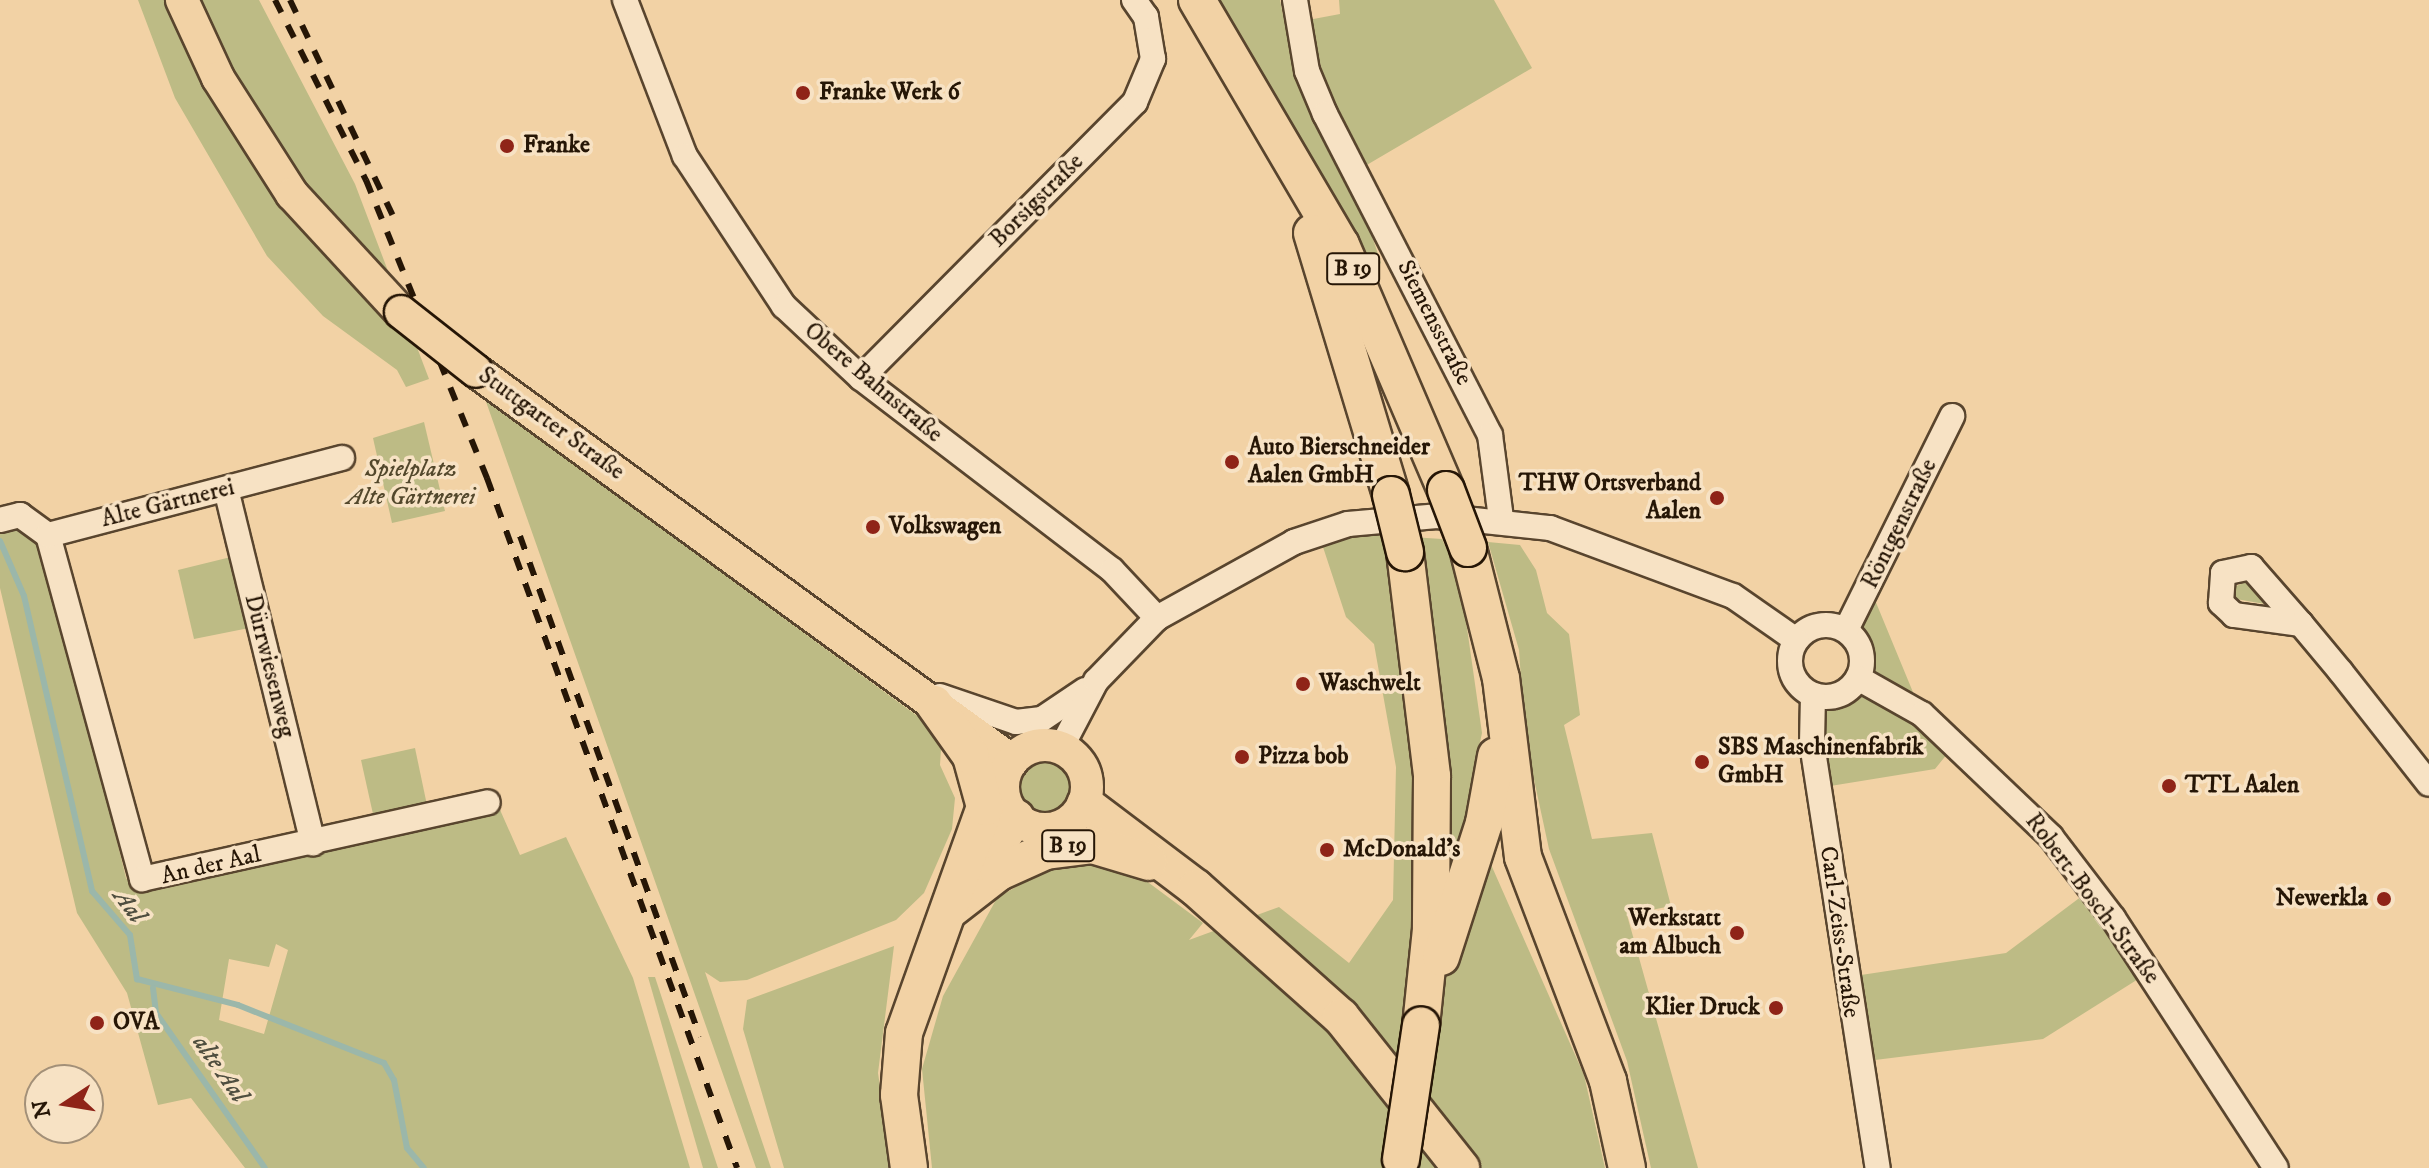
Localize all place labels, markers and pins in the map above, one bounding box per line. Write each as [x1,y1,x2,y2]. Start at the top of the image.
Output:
place label: Franke Werk 6 [819,79,960,107]
marker: Franke Werk 6 [794,84,812,102]
place label: Franke [523,132,590,160]
marker: Franke [498,137,516,155]
place label: Auto Bierschneider Aalen GmbH [1248,434,1430,490]
marker: Auto Bierschneider Aalen GmbH [1223,453,1241,471]
place label: THW Ortsverband Aalen [1519,470,1701,526]
marker: THW Ortsverband Aalen [1708,489,1726,507]
place label: Volkswagen [889,513,1001,541]
marker: Volkswagen [864,518,882,536]
place label: Waschwelt [1319,670,1421,698]
marker: Waschwelt [1294,675,1312,693]
place label: SBS Maschinenfabrik GmbH [1718,734,1924,790]
place label: Pizza bob [1258,743,1348,771]
marker: Pizza bob [1233,748,1251,766]
marker: SBS Maschinenfabrik GmbH [1693,753,1711,771]
place label: TTL Aalen [2185,772,2299,800]
marker: TTL Aalen [2160,777,2178,795]
place label: McDonald's [1343,836,1460,864]
marker: McDonald's [1318,841,1336,859]
place label: Newerkla [2275,885,2368,913]
marker: Newerkla [2375,890,2393,908]
place label: Werkstatt am Albuch [1619,905,1721,961]
marker: Werkstatt am Albuch [1728,924,1746,942]
place label: Klier Druck [1645,994,1760,1022]
marker: Klier Druck [1767,999,1785,1017]
place label: OVA [113,1009,159,1037]
marker: OVA [88,1014,106,1032]

